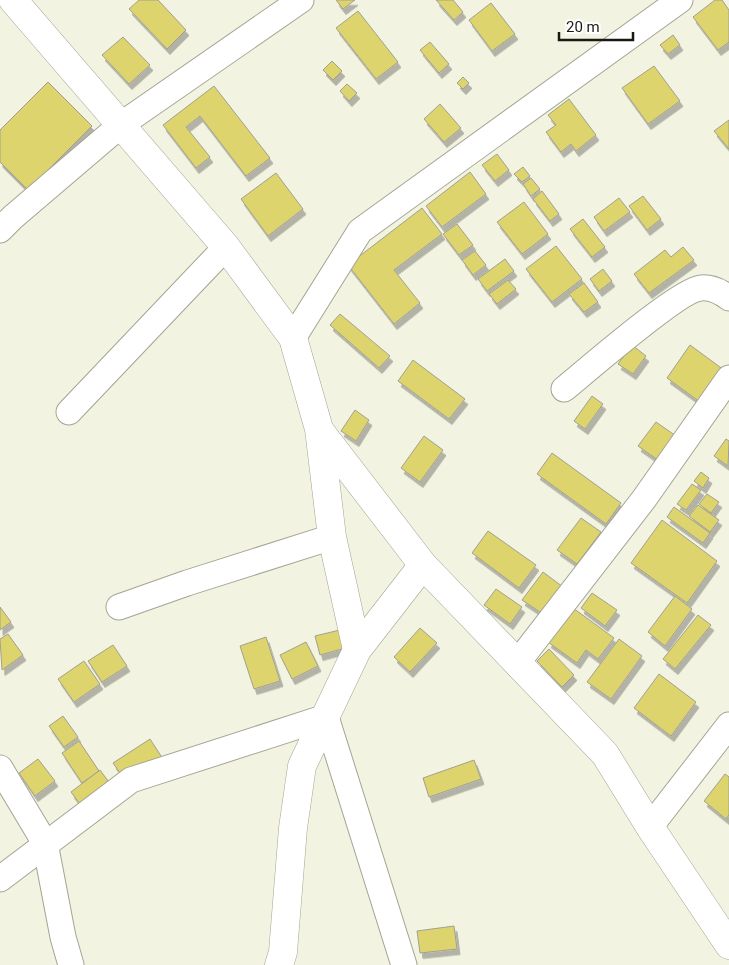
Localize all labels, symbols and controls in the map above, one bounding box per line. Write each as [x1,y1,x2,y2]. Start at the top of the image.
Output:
scale bar [559,10,633,42]
text: 20 m [566,18,600,36]

